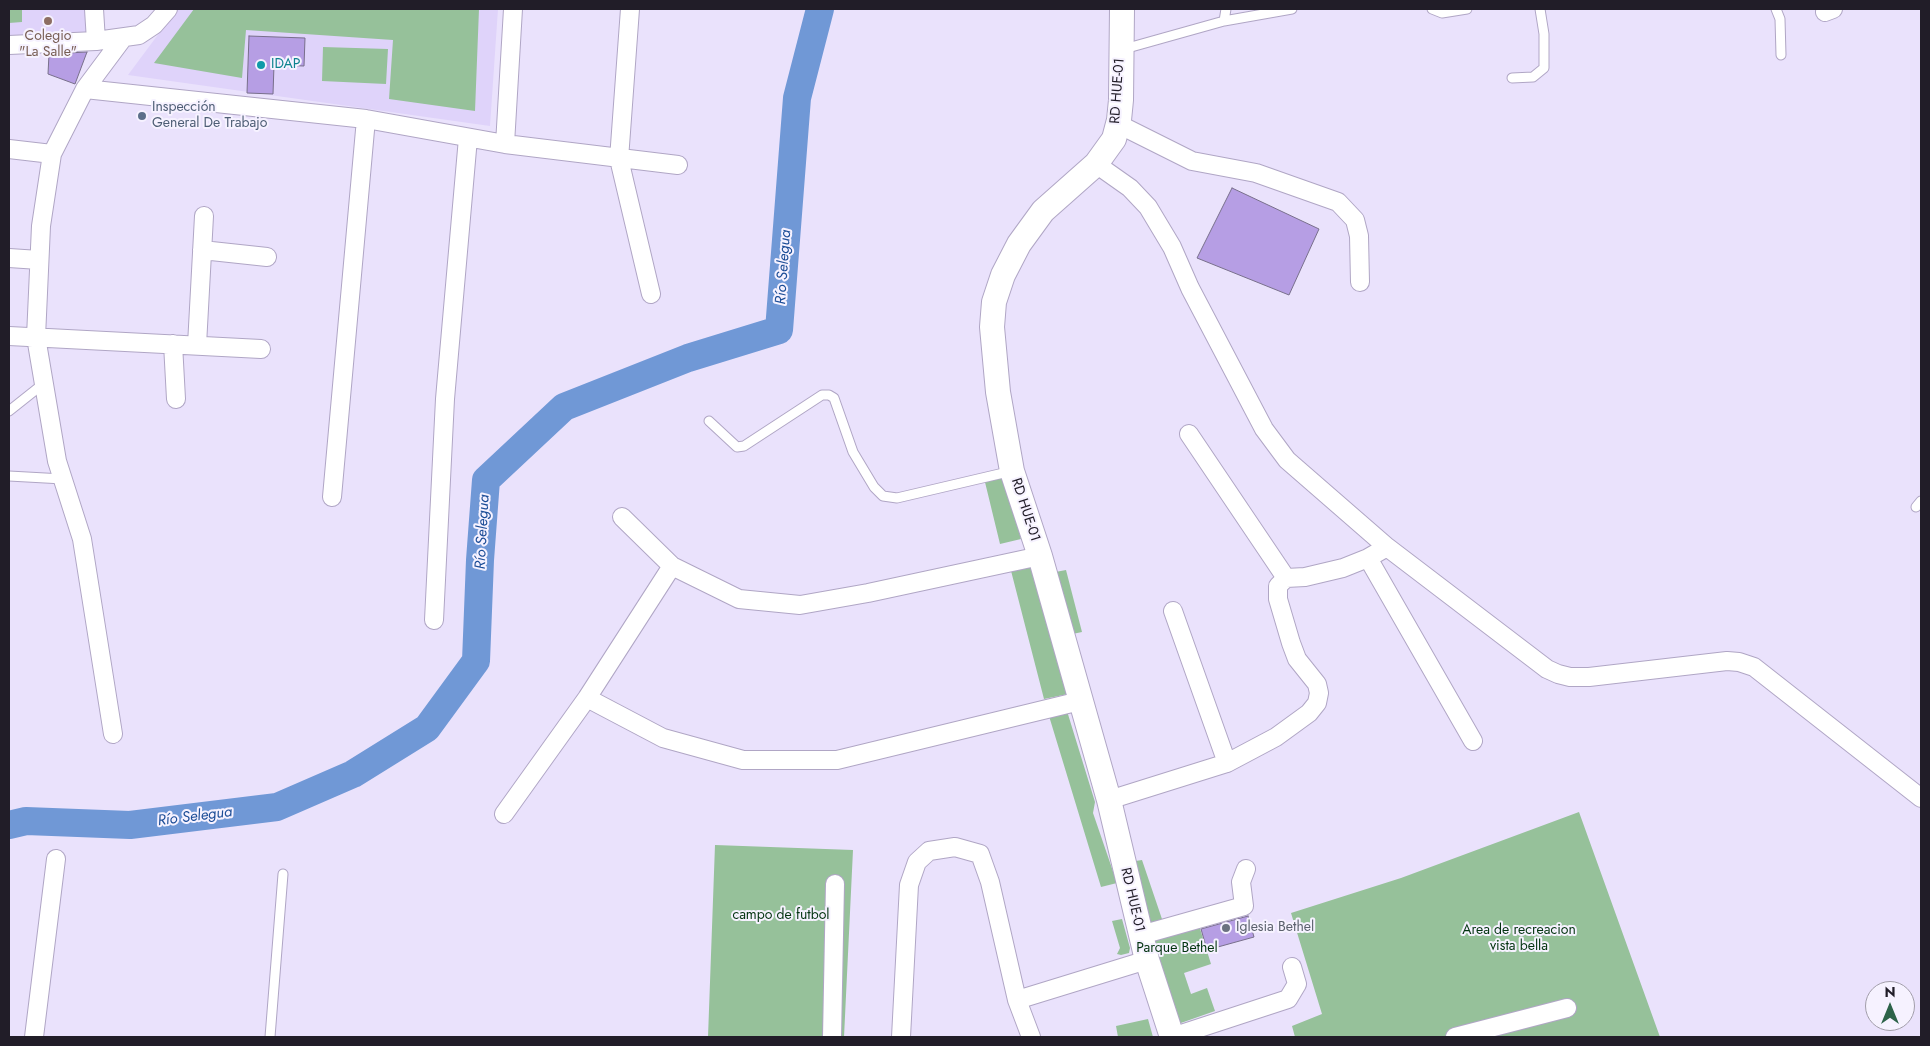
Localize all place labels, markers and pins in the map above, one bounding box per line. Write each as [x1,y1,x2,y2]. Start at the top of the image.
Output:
marker: Colegio "La Salle" [42,15,54,27]
place label: Colegio "La Salle" [19,29,77,62]
place label: IDAP [271,57,300,73]
marker: IDAP [255,59,267,71]
place label: Inspección General De Trabajo [152,100,267,132]
marker: Inspección General De Trabajo [136,110,148,122]
place label: Iglesia Bethel [1236,920,1314,936]
marker: Iglesia Bethel [1220,922,1232,934]

